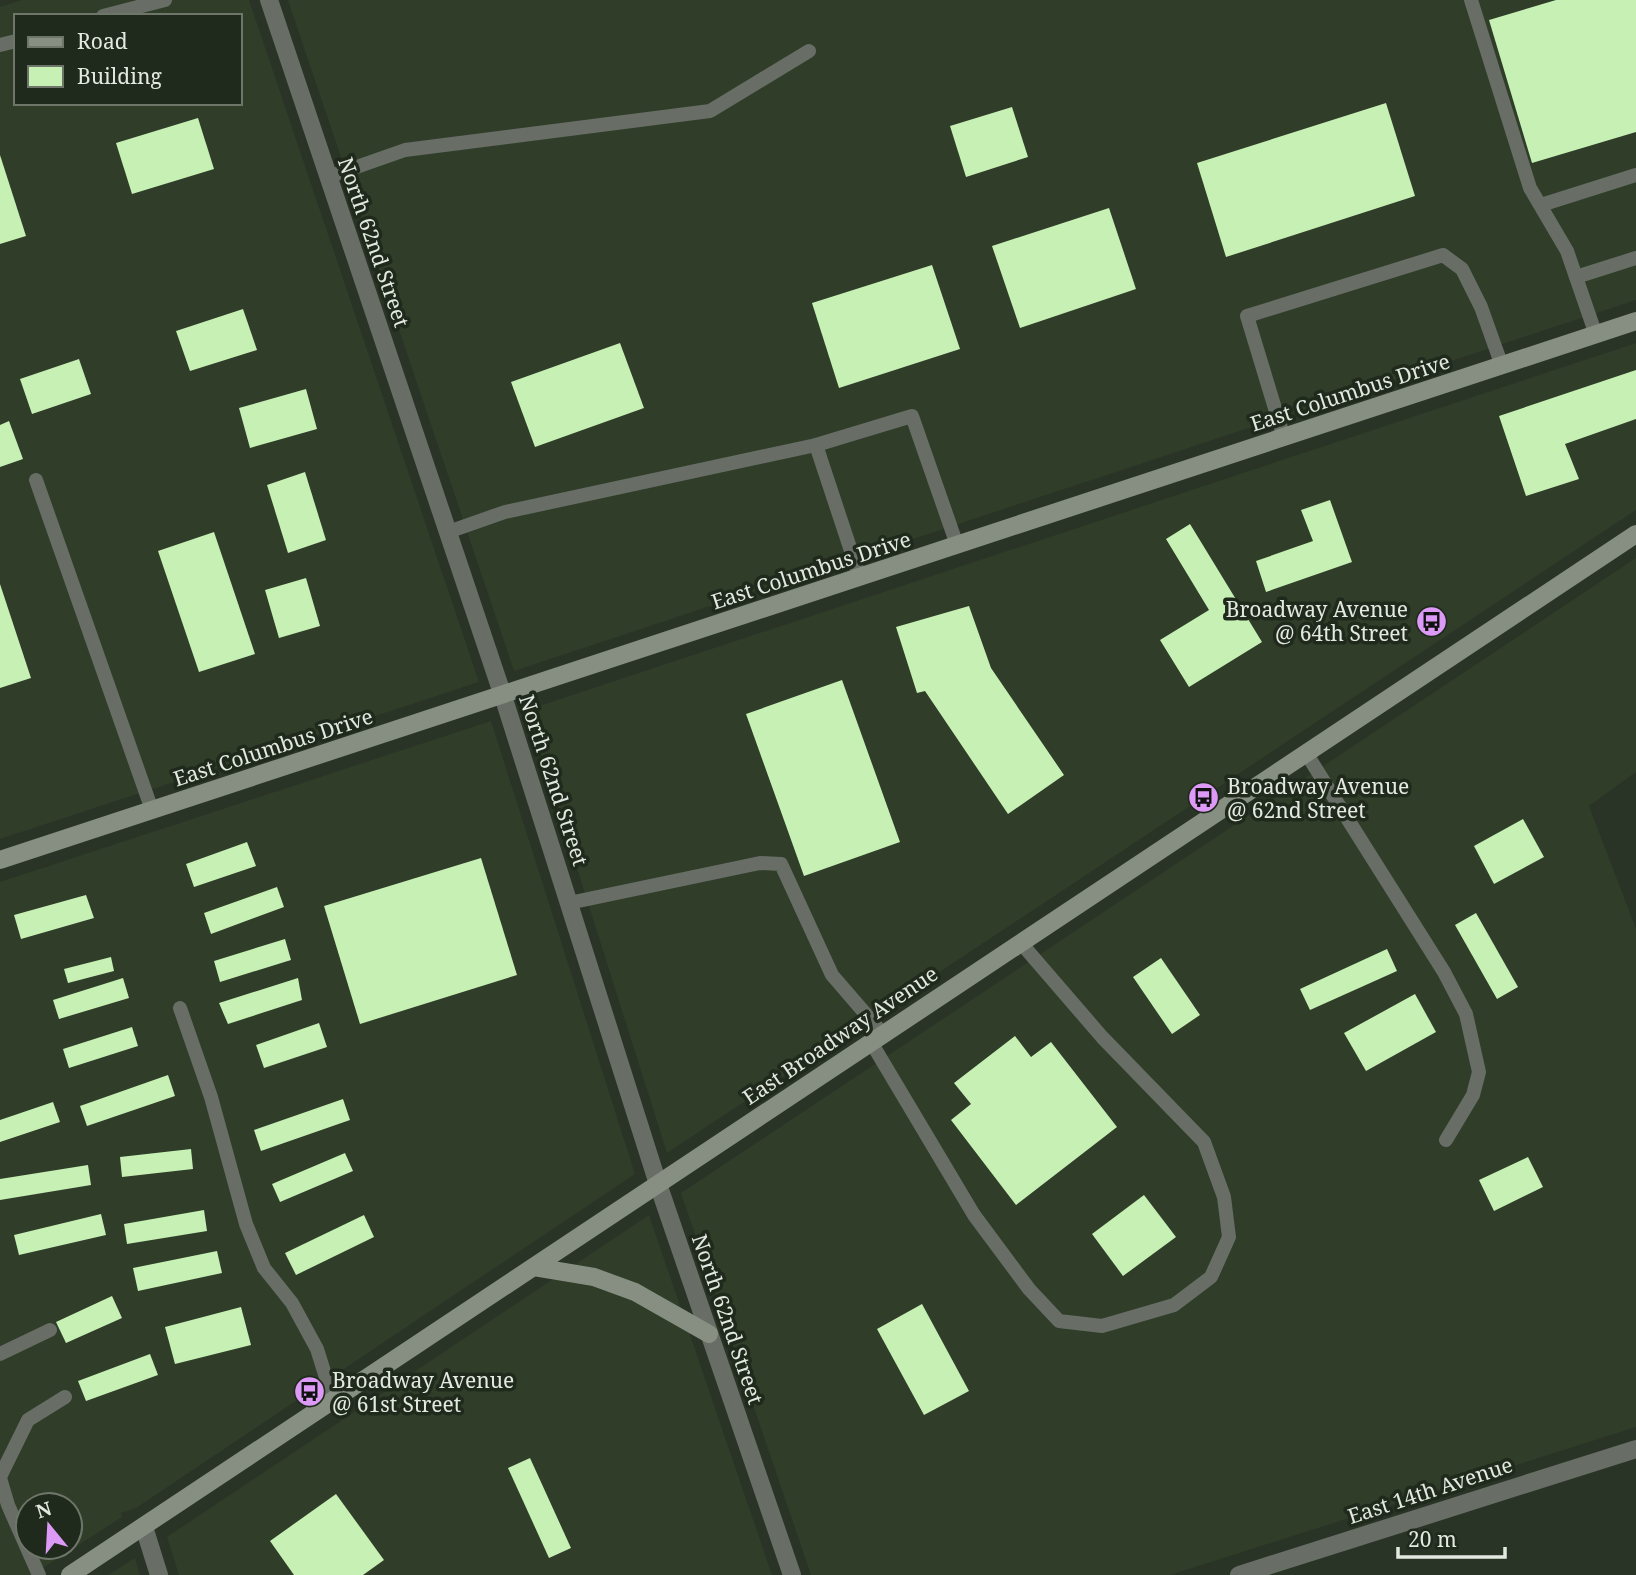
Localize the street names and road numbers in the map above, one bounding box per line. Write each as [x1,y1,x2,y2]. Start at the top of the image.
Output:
street label: North 62nd Street [332,153,416,331]
street label: East Columbus Drive [1247,346,1453,438]
street label: East Columbus Drive [708,524,914,616]
street label: North 62nd Street [513,691,595,869]
street label: East Columbus Drive [170,701,376,793]
street label: East Broadway Avenue [737,959,943,1111]
street label: North 62nd Street [686,1230,770,1408]
street label: East 14th Avenue [1344,1450,1516,1530]

